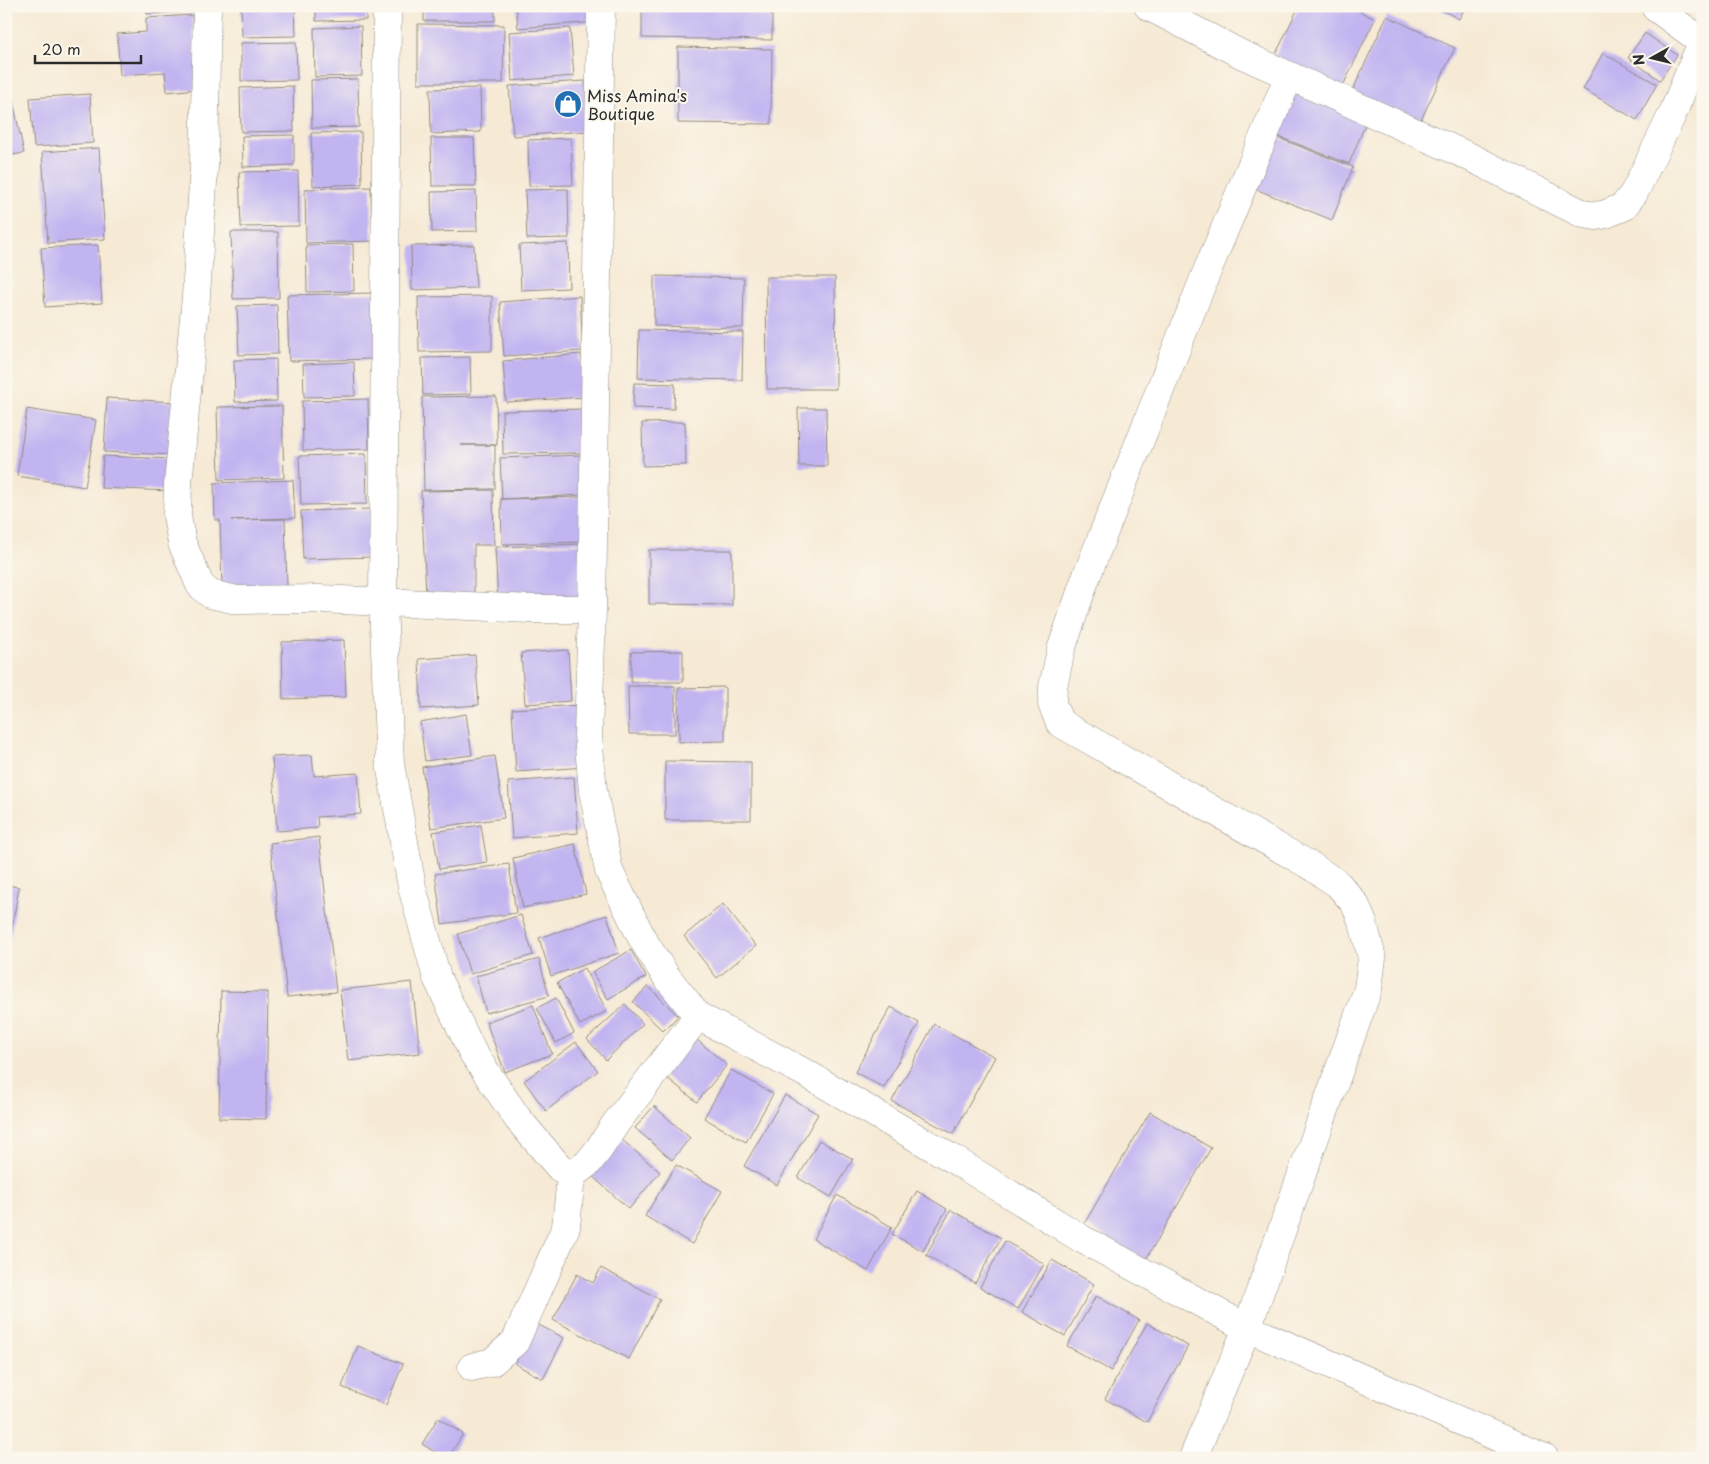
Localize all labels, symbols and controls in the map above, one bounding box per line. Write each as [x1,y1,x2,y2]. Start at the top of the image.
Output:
scale bar [35,32,141,64]
north arrow [1626,32,1676,82]
text: 20 m [42,37,81,60]
text: N [1627,53,1650,67]
place label: Miss Amina's Boutique [587,83,687,125]
shop icon: Miss Amina's Boutique [553,89,583,119]

